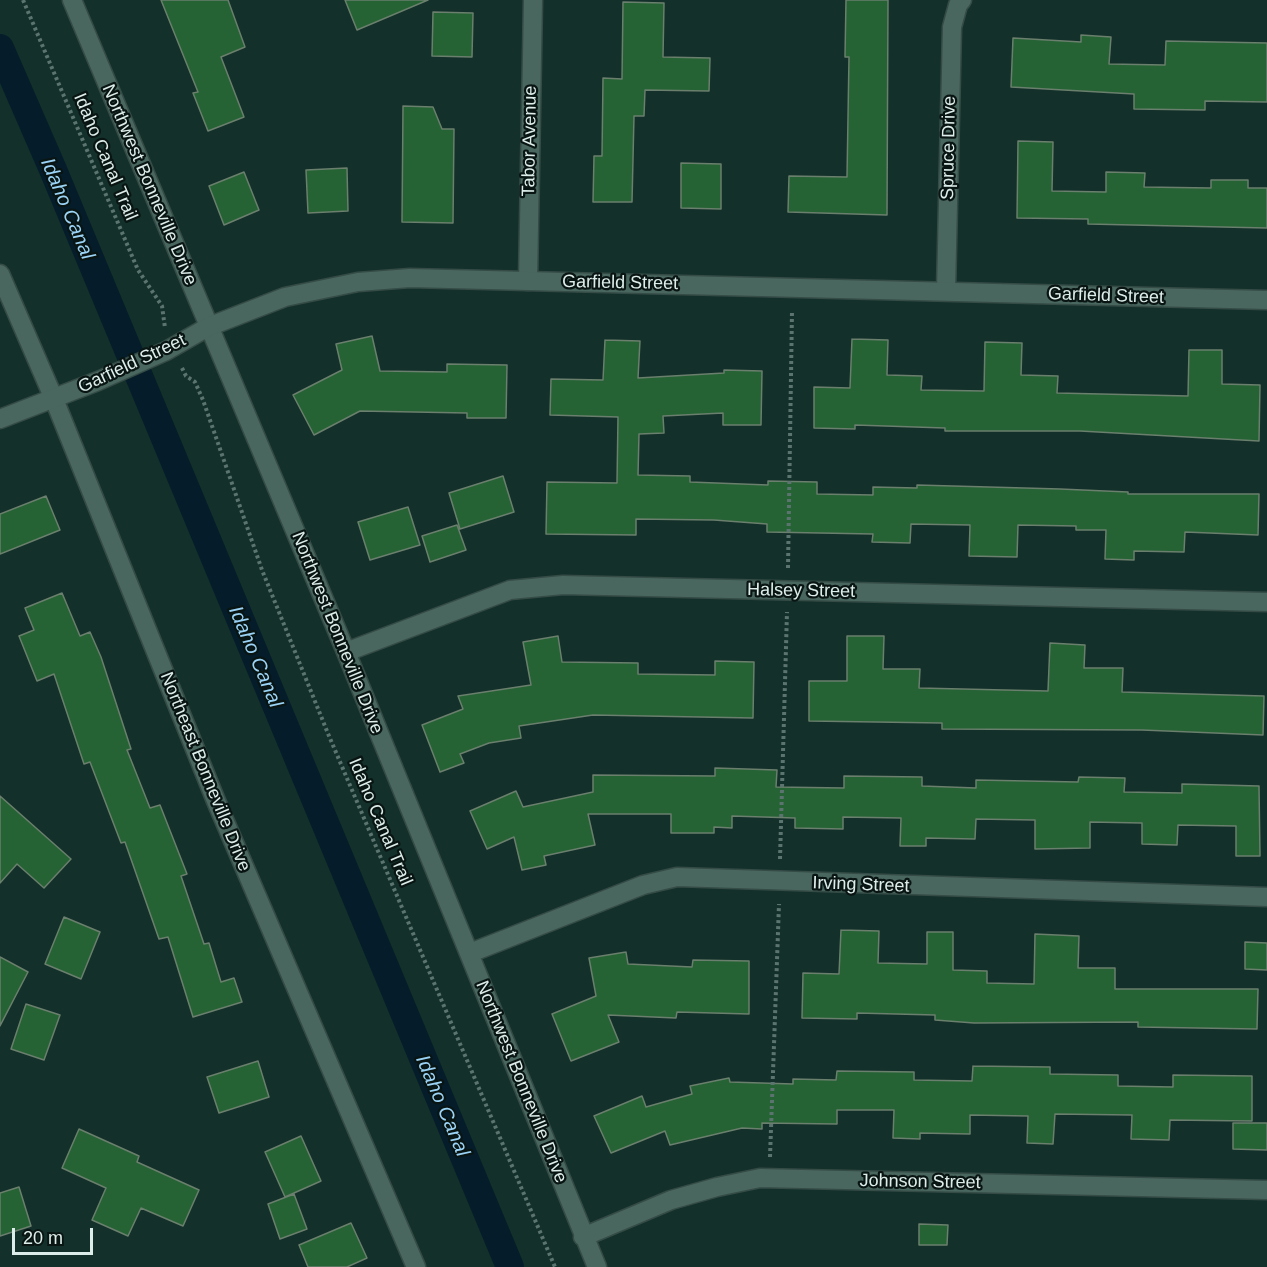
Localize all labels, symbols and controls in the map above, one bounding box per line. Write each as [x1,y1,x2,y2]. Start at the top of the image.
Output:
street label: Northwest Bonneville Drive [97,81,201,289]
street label: Tabor Avenue [518,85,542,197]
street label: Idaho Canal Trail [68,90,142,224]
street label: Spruce Drive [937,96,961,200]
water label: Idaho Canal [35,155,99,263]
street label: Garfield Street [562,271,678,295]
street label: Garfield Street [1048,283,1164,309]
street label: Garfield Street [75,330,189,398]
street label: Northwest Bonneville Drive [287,529,387,737]
street label: Halsey Street [747,579,855,603]
water label: Idaho Canal [223,603,287,711]
street label: Northeast Bonneville Drive [155,669,255,875]
street label: Idaho Canal Trail [343,755,417,889]
street label: Irving Street [812,873,910,897]
street label: Northwest Bonneville Drive [471,978,571,1186]
water label: Idaho Canal [410,1052,474,1160]
street label: Johnson Street [859,1170,981,1194]
scale bar [15,1216,96,1254]
text: 20 m [23,1228,63,1248]

